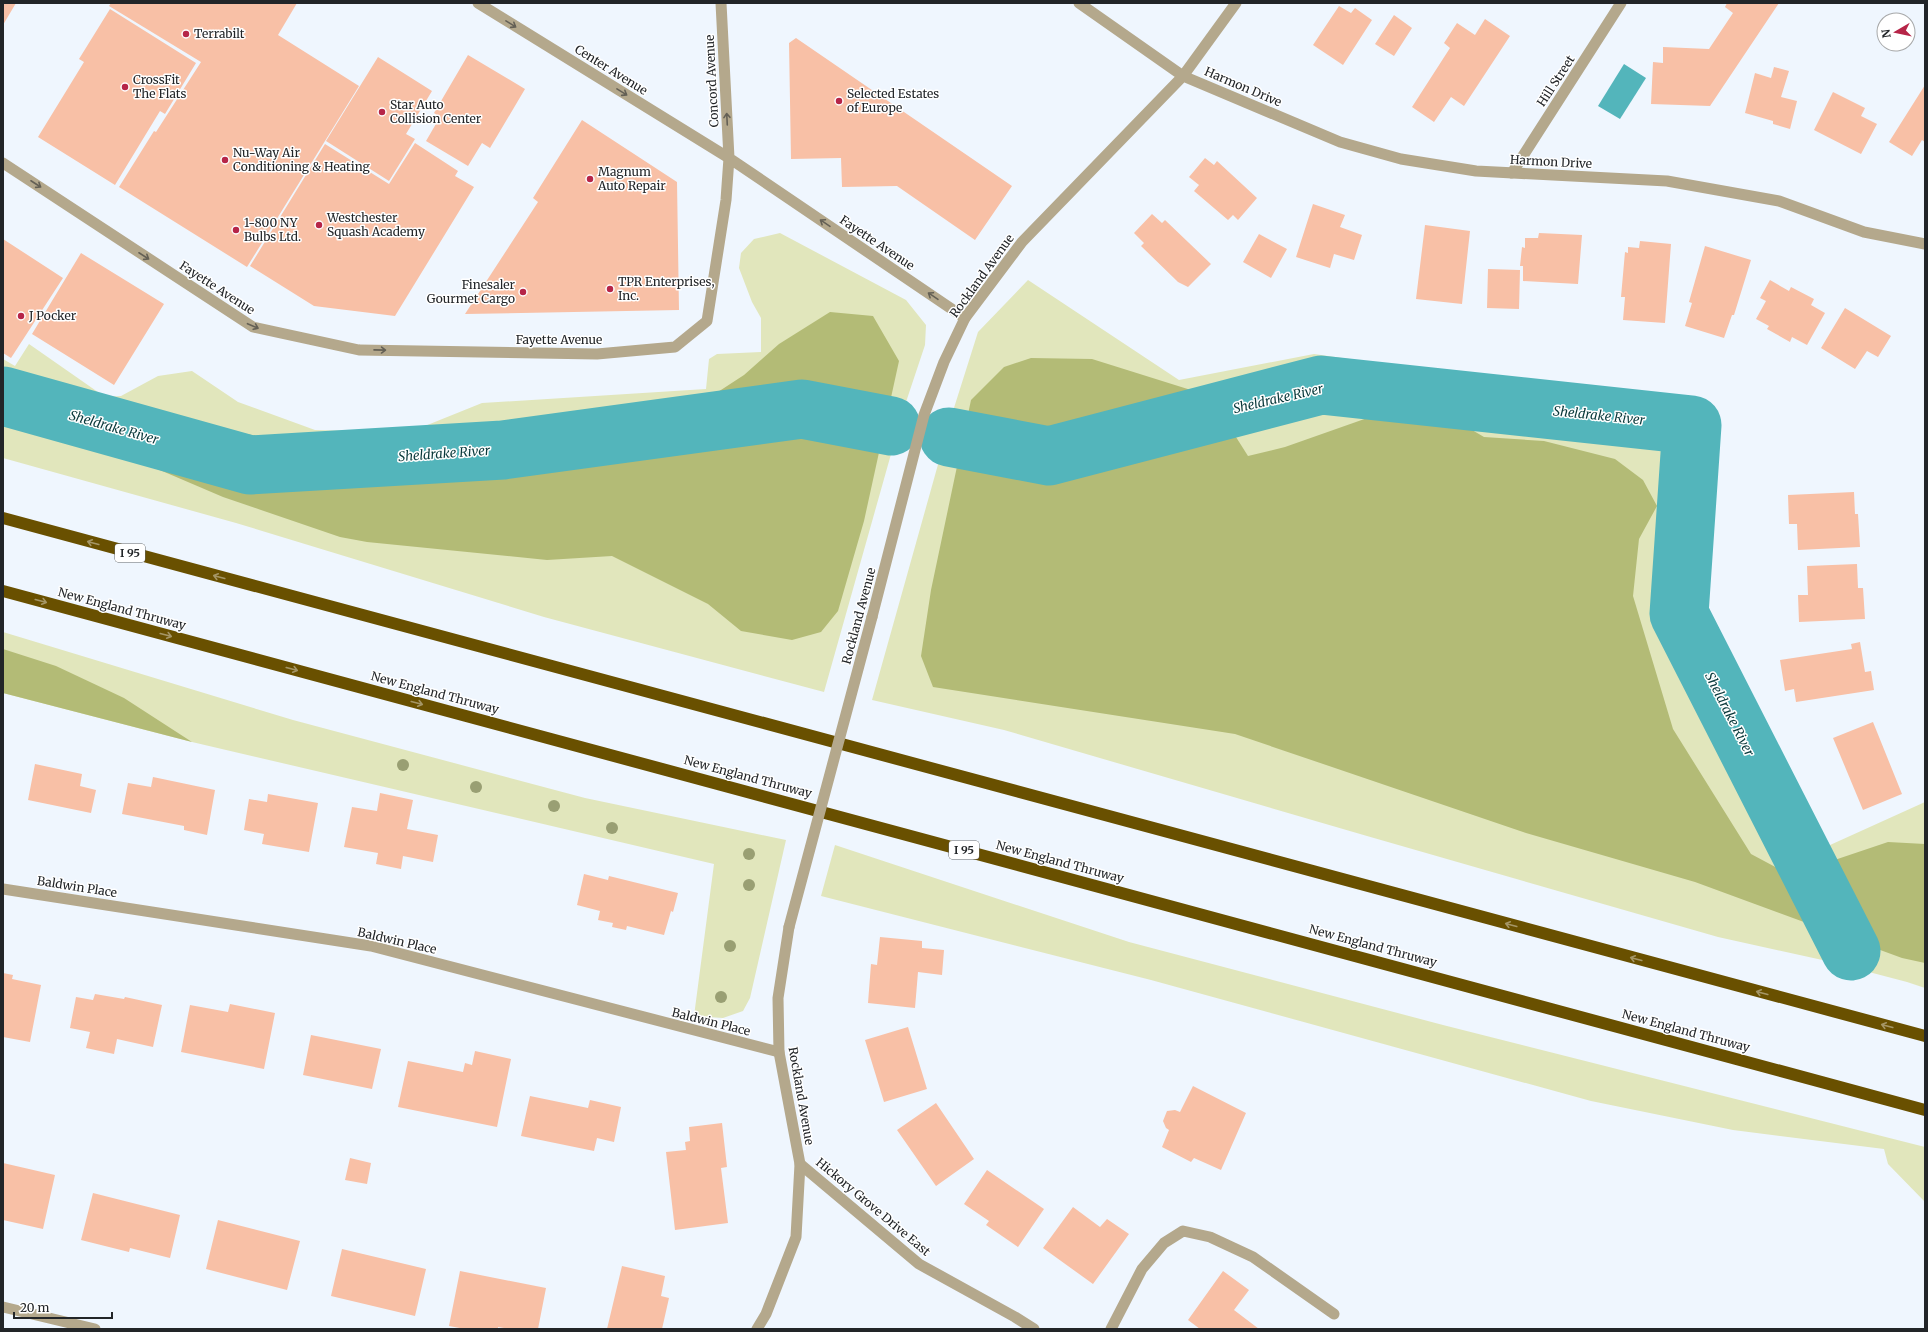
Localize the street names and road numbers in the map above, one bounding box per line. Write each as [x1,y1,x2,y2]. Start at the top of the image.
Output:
street label: Concord Avenue [702,34,721,128]
street label: Center Avenue [572,41,650,98]
street label: Hill Street [1533,52,1578,109]
street label: Harmon Drive [1202,64,1284,110]
street label: Harmon Drive [1510,152,1592,171]
street label: Fayette Avenue [837,212,917,273]
street label: Rockland Avenue [946,231,1017,320]
street label: Fayette Avenue [177,258,258,317]
street label: Fayette Avenue [516,332,602,347]
road number: I 95 [115,544,145,562]
street label: Rockland Avenue [838,566,879,666]
street label: New England Thruway [57,584,188,633]
street label: New England Thruway [370,668,501,717]
street label: New England Thruway [683,752,814,801]
street label: New England Thruway [995,837,1126,886]
road number: I 95 [949,841,979,859]
street label: Baldwin Place [36,873,118,900]
street label: New England Thruway [1308,921,1439,970]
street label: Baldwin Place [356,924,438,957]
street label: Baldwin Place [670,1004,752,1039]
street label: New England Thruway [1621,1006,1752,1055]
street label: Rockland Avenue [785,1046,818,1146]
street label: Hickory Grove Drive East [813,1154,934,1259]

